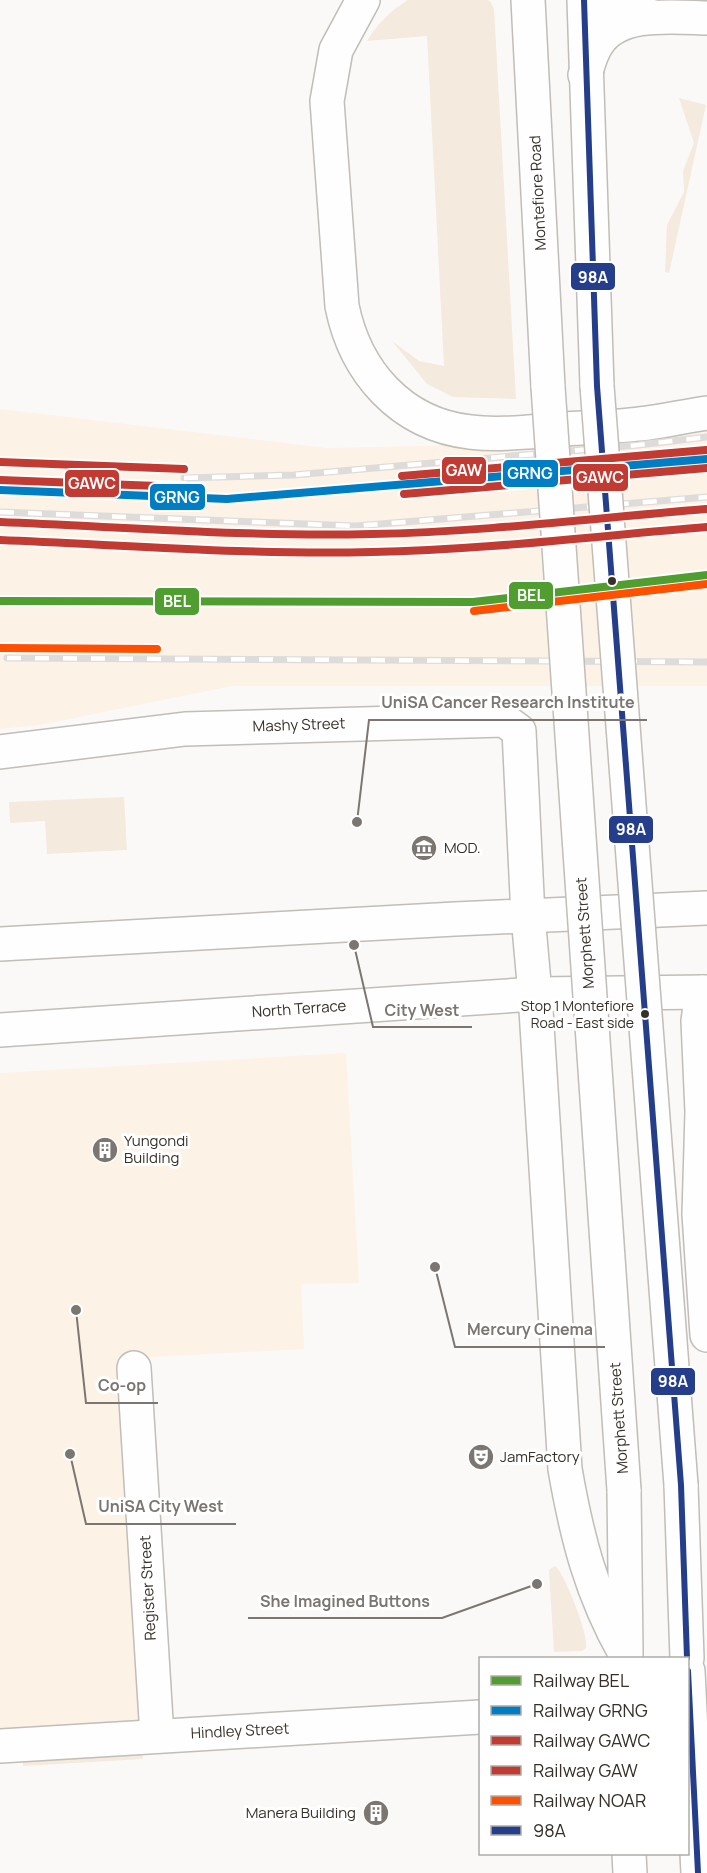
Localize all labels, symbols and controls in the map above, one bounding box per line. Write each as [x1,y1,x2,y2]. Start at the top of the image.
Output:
street label: Montefiore Road [524,135,551,251]
line badge: 98A [570,262,616,291]
text: 98A [578,266,609,288]
line badge: GAW [441,456,487,485]
text: GAW [446,459,483,481]
line badge: GRNG [502,459,559,488]
text: GRNG [507,462,553,484]
line badge: GAWC [572,463,629,492]
text: GAWC [576,466,624,488]
line badge: GAWC [64,469,120,498]
text: GAWC [68,472,116,494]
line badge: GRNG [149,483,206,511]
text: GRNG [154,486,200,508]
unlabelled marker [606,575,618,587]
line badge: BEL [508,581,554,610]
text: BEL [517,584,545,606]
line badge: BEL [154,587,200,616]
text: BEL [163,590,191,612]
callout: UniSA Cancer Research Institute [369,686,647,720]
text: UniSA Cancer Research Institute [381,691,635,713]
street label: Mashy Street [252,712,346,737]
line badge: 98A [608,815,654,844]
text: 98A [616,818,647,840]
museum icon: MOD. [409,833,439,863]
place label: MOD. [444,837,481,858]
street label: Morphett Street [570,877,599,989]
callout: City West [373,993,472,1027]
street label: North Terrace [251,995,347,1022]
place label: Stop 1 Montefiore Road - East side [521,996,634,1032]
text: City West [384,999,460,1021]
marker: Stop 1 Montefiore Road - East side [639,1008,651,1020]
place label: Yungondi Building [124,1130,189,1168]
building icon: Yungondi Building [90,1135,120,1165]
callout: Mercury Cinema [455,1313,605,1347]
text: Mercury Cinema [467,1318,593,1340]
street label: Morphett Street [604,1362,633,1474]
line badge: 98A [650,1367,696,1396]
callout: Co-op [86,1369,158,1403]
text: 98A [658,1370,689,1392]
text: Co-op [98,1374,146,1396]
theatre icon: JamFactory [466,1442,496,1472]
place label: JamFactory [500,1446,580,1467]
callout: UniSA City West [86,1490,236,1524]
text: UniSA City West [98,1495,224,1517]
street label: Register Street [134,1535,161,1641]
callout: She Imagined Buttons [248,1584,442,1618]
text: She Imagined Buttons [260,1590,430,1612]
legend [479,1657,689,1855]
text: Railway BEL [533,1668,629,1692]
text: Railway GRNG [533,1698,648,1722]
street label: Hindley Street [190,1717,290,1744]
text: Railway GAWC [533,1728,651,1752]
text: Railway GAW [533,1758,638,1782]
text: Railway NOAR [533,1788,646,1812]
building icon: Manera Building [361,1798,391,1828]
place label: Manera Building [246,1802,356,1823]
text: 98A [533,1818,567,1842]

